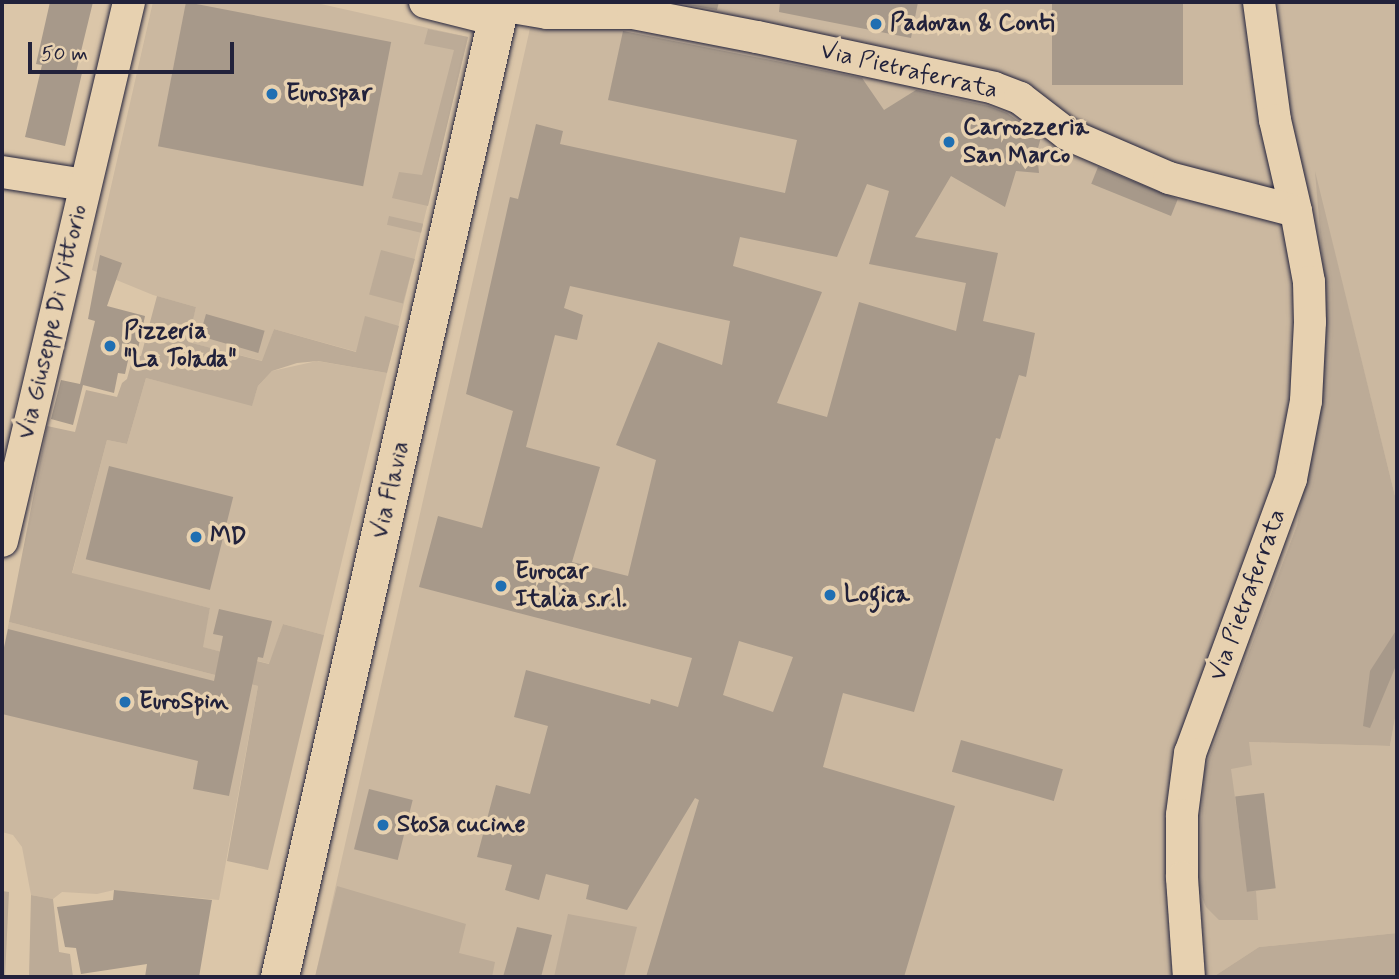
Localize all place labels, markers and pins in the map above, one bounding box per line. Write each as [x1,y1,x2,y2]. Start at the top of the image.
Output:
place label: Padovan & Conti [890,10,1054,38]
marker: Padovan & Conti [868,16,884,32]
place label: Eurospar [286,80,372,108]
marker: Eurospar [264,86,280,102]
place label: Carrozzeria San Marco [963,114,1089,170]
marker: Carrozzeria San Marco [941,134,957,150]
place label: Pizzeria "La Tolada" [124,318,240,374]
marker: Pizzeria "La Tolada" [102,338,118,354]
place label: MD [210,523,247,551]
marker: MD [188,529,204,545]
place label: Eurocar Italia s.r.l. [515,558,627,614]
marker: Eurocar Italia s.r.l. [493,578,509,594]
place label: Logica [844,581,910,609]
marker: Logica [822,587,838,603]
place label: EuroSpin [139,688,229,716]
marker: EuroSpin [117,694,133,710]
place label: Stosa cucine [397,811,524,839]
marker: Stosa cucine [375,817,391,833]

